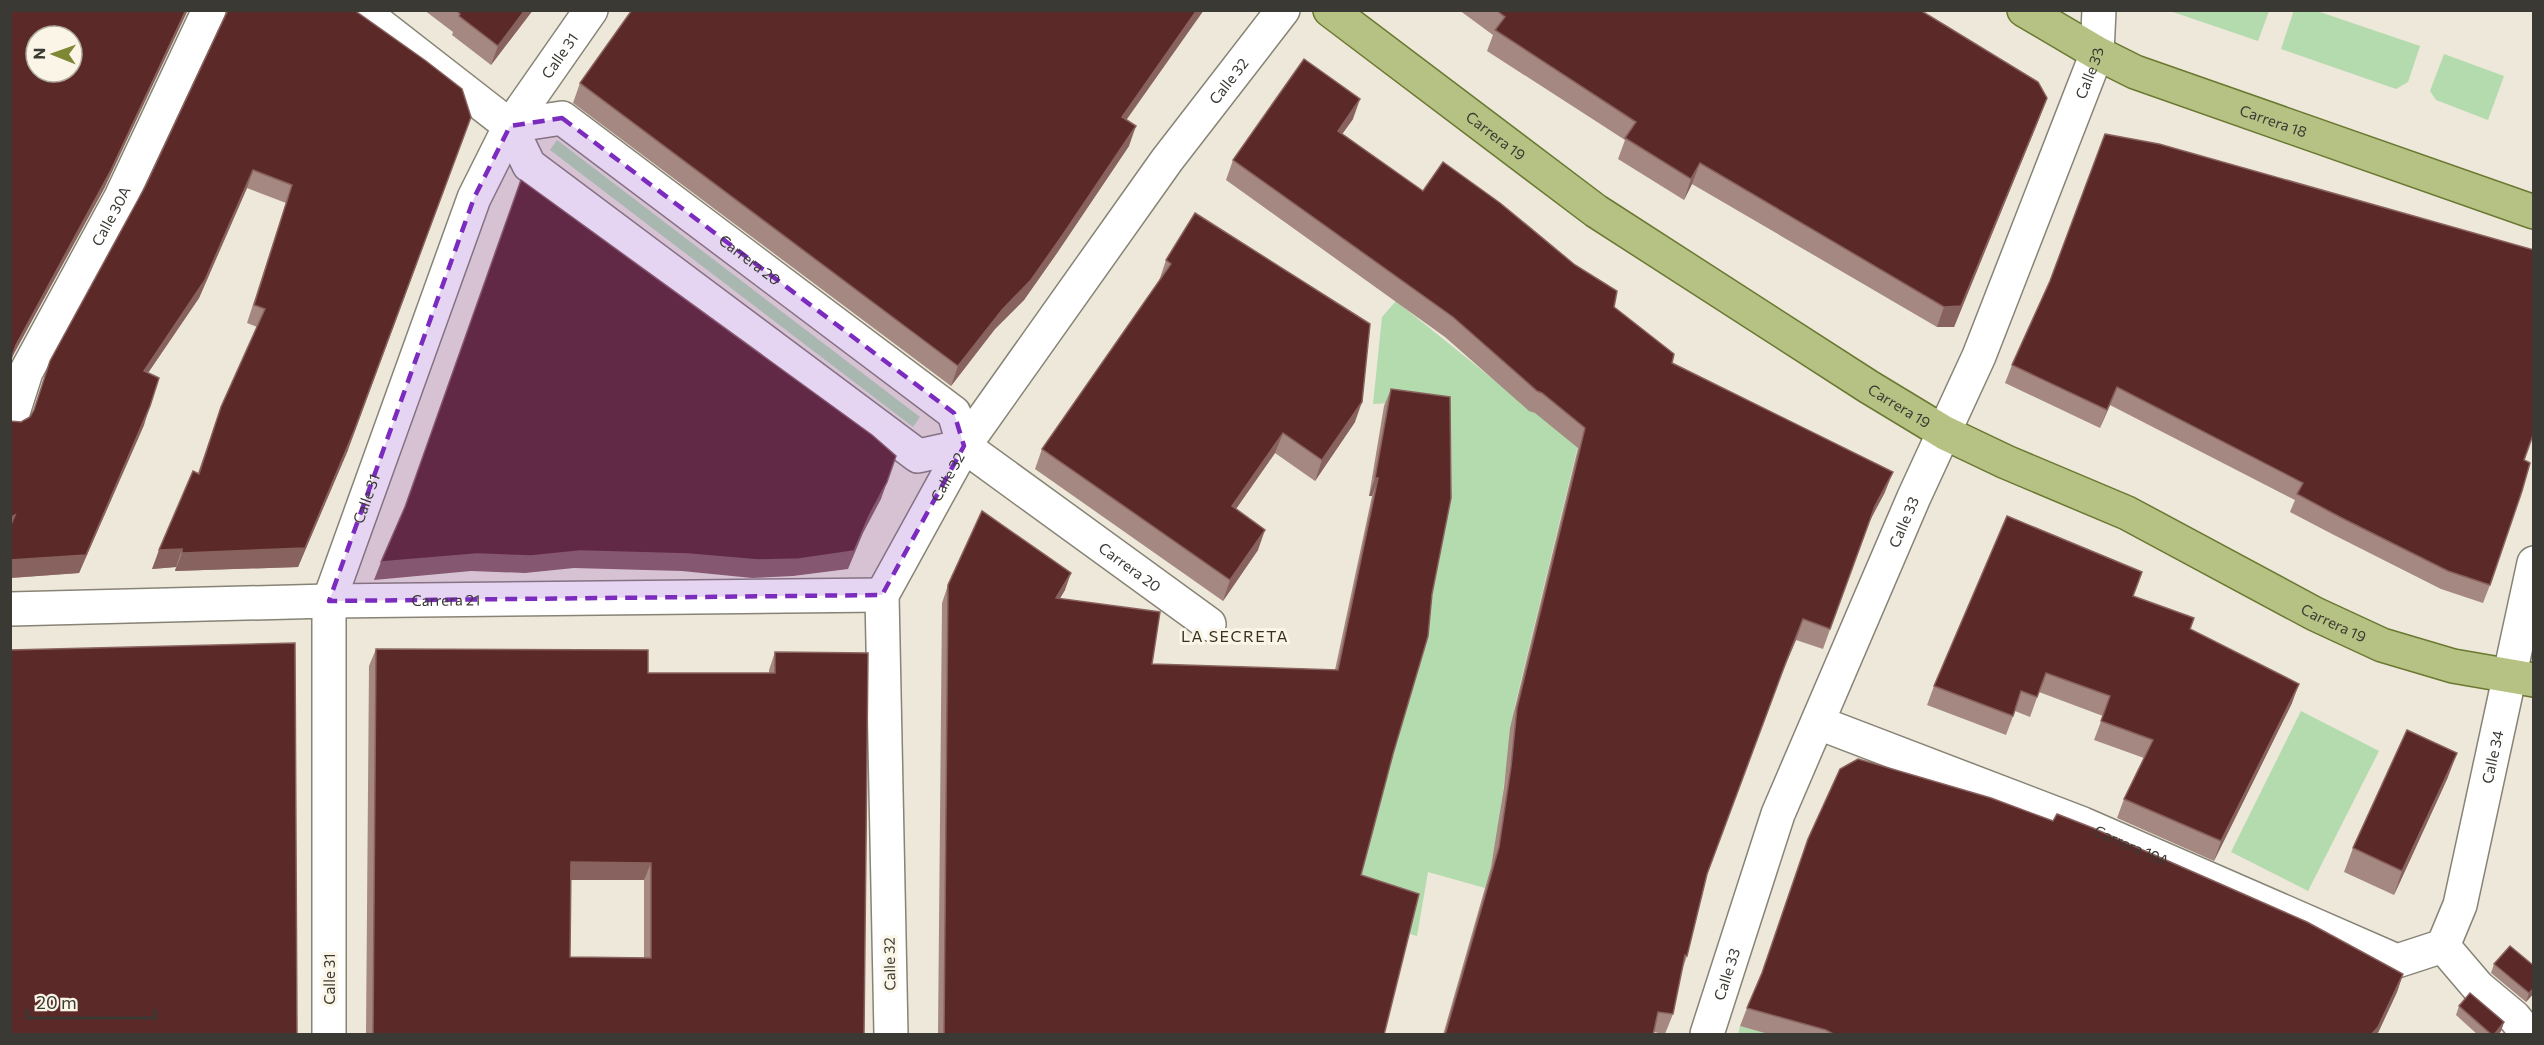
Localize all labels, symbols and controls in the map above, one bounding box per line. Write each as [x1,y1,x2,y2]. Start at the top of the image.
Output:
north arrow [24,24,84,84]
street label: Calle 31 [537,29,581,82]
street label: Calle 33 [2071,47,2106,101]
text: N [29,48,48,60]
street label: Calle 32 [1205,54,1252,107]
street label: Carrera 18 [2238,101,2309,141]
street label: Carrera 19 [1463,107,1529,164]
street label: Calle 30A [87,183,134,249]
street label: Carrera 20 [716,231,784,289]
street label: Carrera 19 [1865,380,1934,431]
street label: Calle 32 [926,449,968,505]
street label: Calle 31 [349,471,383,526]
street label: Calle 33 [1884,494,1922,550]
street label: Carrera 20 [1095,538,1165,595]
street label: Carrera 21 [411,590,481,609]
street label: Carrera 19 [2298,599,2369,646]
district label: LA SECRETA [1181,626,1289,645]
street label: Calle 34 [2478,728,2507,785]
street label: Carrera 19A [2092,821,2172,870]
street label: Calle 32 [880,937,898,991]
street label: Calle 33 [1710,946,1743,1002]
street label: Calle 31 [320,953,338,1005]
scale bar [27,982,154,1020]
text: 20 m [36,991,77,1013]

